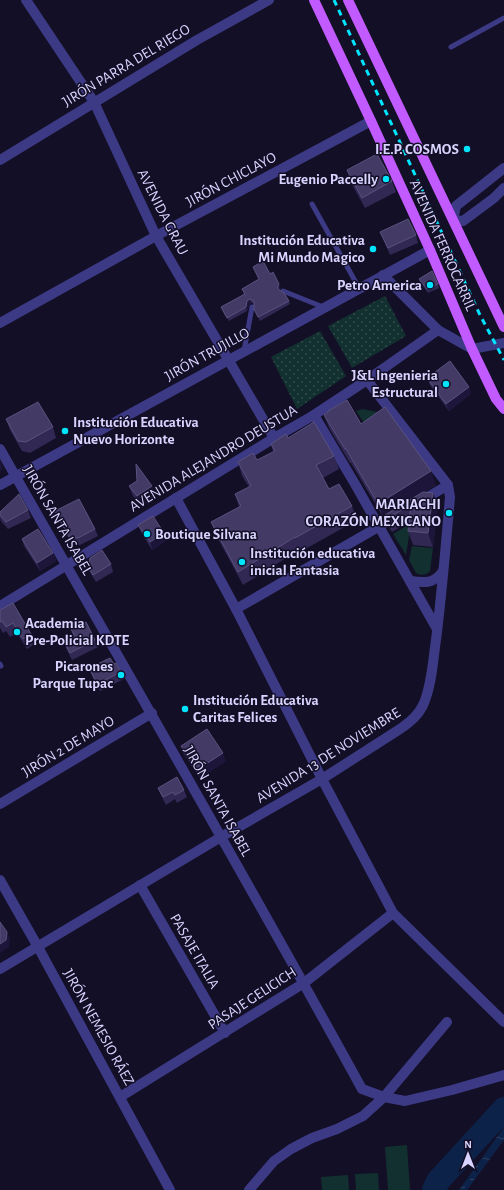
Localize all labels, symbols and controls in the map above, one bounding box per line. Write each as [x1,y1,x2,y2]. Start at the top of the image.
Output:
street label: JIRÓN PARRA DEL RIEGO [59,20,193,109]
place label: I.E.P. COSMOS [375,142,459,157]
marker: I.E.P. COSMOS [462,144,472,154]
street label: JIRÓN CHICLAYO [183,148,279,210]
street label: AVENIDA GRAU [135,167,191,258]
place label: Eugenio Paccelly [278,172,378,187]
marker: Eugenio Paccelly [381,174,391,184]
street label: AVENIDA FERROCARRIL [407,177,479,314]
place label: Institución Educativa Mi Mundo Magico [239,233,365,265]
marker: Institución Educativa Mi Mundo Magico [368,244,378,254]
place label: Petro America [337,278,422,293]
marker: Petro America [425,280,435,290]
street label: JIRÓN TRUJILLO [162,323,252,384]
place label: J&L Ingenieria Estructural [351,368,438,400]
marker: J&L Ingenieria Estructural [441,379,451,389]
street label: AVENIDA ALEJANDRO DEUSTUA [127,402,300,515]
place label: Institución Educativa Nuevo Horizonte [73,415,199,447]
marker: Institución Educativa Nuevo Horizonte [60,426,70,436]
street label: JIRÓN SANTA ISABEL [20,462,97,578]
place label: MARIACHI CORAZÓN MEXICANO [306,497,441,529]
marker: MARIACHI CORAZÓN MEXICANO [444,508,454,518]
place label: Boutique Silvana [155,527,257,542]
marker: Boutique Silvana [142,529,152,539]
place label: Institución educativa inicial Fantasia [250,546,375,578]
marker: Institución educativa inicial Fantasia [237,557,247,567]
place label: Academia Pre-Policial KDTE [25,616,129,648]
marker: Academia Pre-Policial KDTE [12,627,22,637]
place label: Picarones Parque Tupac [33,659,113,691]
marker: Picarones Parque Tupac [116,670,126,680]
place label: Institución Educativa Caritas Felices [193,693,319,725]
marker: Institución Educativa Caritas Felices [180,704,190,714]
street label: AVENIDA 13 DE NOVIEMBRE [254,705,403,806]
street label: JIRÓN 2 DE MAYO [19,711,117,780]
street label: JIRÓN SANTA ISABEL [181,742,256,860]
street label: PASAJE ITALIA [167,911,222,992]
street label: PASAJE GELICICH [206,964,299,1032]
street label: JIRÓN NEMESIO RÁEZ [60,966,139,1088]
north arrow [448,1134,488,1174]
text: N [464,1139,472,1150]

